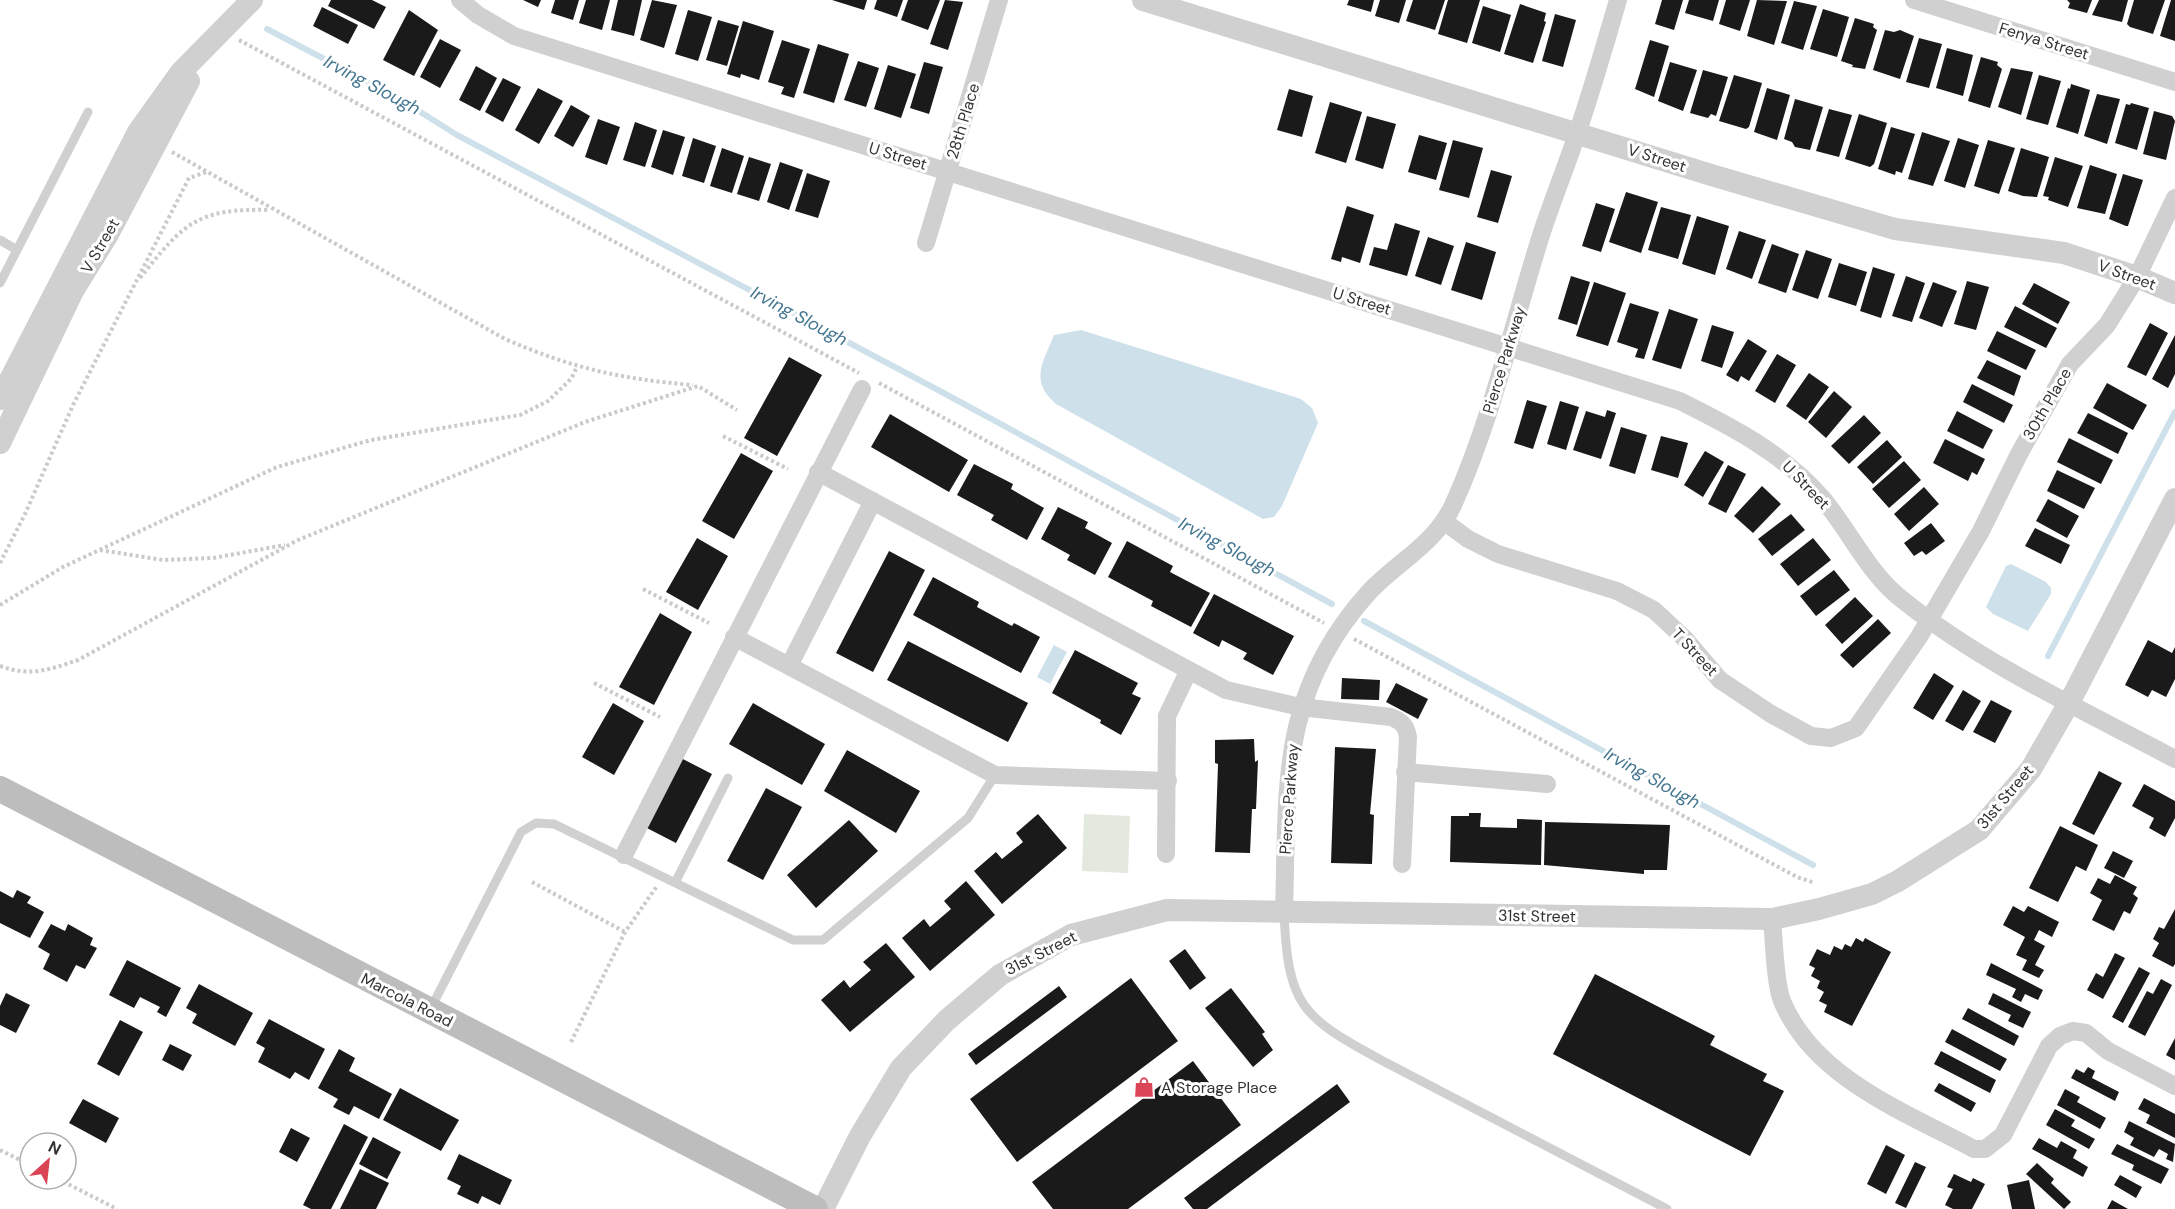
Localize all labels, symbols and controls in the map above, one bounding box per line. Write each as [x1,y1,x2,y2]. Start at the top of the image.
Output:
street label: Fenya Street [1996,17,2092,65]
water label: Irving Slough [319,49,425,121]
street label: 28th Place [942,81,984,161]
street label: U Street [866,137,930,175]
street label: V Street [1625,139,1689,177]
street label: V Street [76,215,124,277]
street label: V Street [2095,255,2159,295]
water label: Irving Slough [746,280,852,352]
street label: U Street [1330,282,1394,320]
street label: Pierce Parkway [1478,304,1530,416]
street label: 30th Place [2018,364,2076,444]
street label: U Street [1778,456,1834,514]
water label: Irving Slough [1174,511,1280,583]
street label: T Street [1667,623,1723,681]
water label: Irving Slough [1600,742,1704,814]
street label: Pierce Parkway [1275,743,1303,855]
street label: 31st Street [1972,760,2038,834]
street label: 31st Street [1498,905,1576,927]
street label: 31st Street [1002,926,1080,980]
street label: Marcola Road [358,968,456,1032]
shop icon: A Storage Place [1132,1075,1156,1099]
place label: A Storage Place [1161,1077,1277,1098]
north arrow [18,1131,78,1191]
text: N [45,1136,65,1160]

